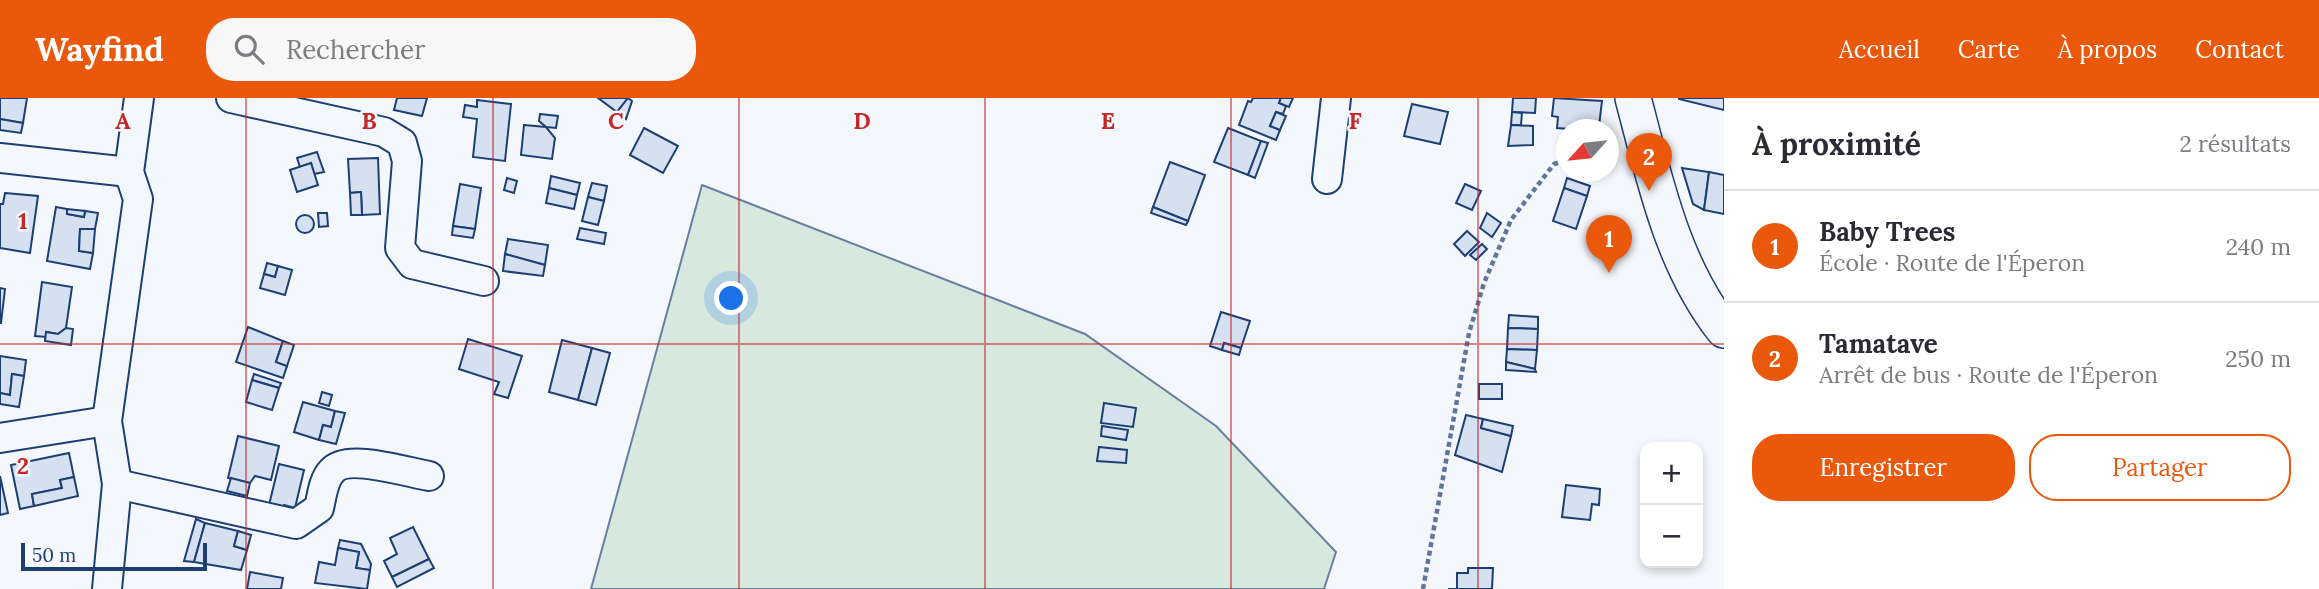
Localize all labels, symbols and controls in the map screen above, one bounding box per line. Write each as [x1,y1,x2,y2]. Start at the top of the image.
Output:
search box [206,18,696,81]
text: Wayfind [35,28,164,70]
icon: search [230,30,268,68]
text: Rechercher [286,33,425,66]
text: Accueil [1839,34,1920,65]
text: Carte [1958,34,2020,65]
text: À propos [2058,34,2157,65]
text: Contact [2195,34,2284,65]
text: A [115,106,131,135]
text: B [361,106,377,135]
text: C [608,106,624,135]
text: D [853,106,871,135]
text: E [1101,106,1115,135]
text: F [1348,106,1362,135]
north arrow [1556,119,1619,182]
text: À proximité [1752,125,1921,163]
text: 2 résultats [2180,129,2291,158]
pin: 2 [1626,133,1672,191]
text: 1 [18,206,28,235]
pin: 1 [1586,215,1632,273]
text: Baby Trees [1819,215,1955,248]
text: 1 [1770,232,1780,261]
text: 240 m [2226,232,2291,261]
text: École · Route de l'Éperon [1819,248,2085,277]
your location [714,281,748,315]
text: Tamatave [1819,327,1938,360]
text: 2 [1769,344,1781,373]
text: 250 m [2225,344,2291,373]
text: Arrêt de bus · Route de l'Éperon [1819,360,2158,389]
button: Enregistrer [1752,434,2015,501]
button: Partager [2029,434,2291,501]
map controls [1640,442,1703,568]
button: + [1640,442,1703,505]
text: 2 [17,451,29,480]
button: − [1640,505,1703,568]
scale bar [21,540,206,572]
text: 50 m [32,543,76,567]

